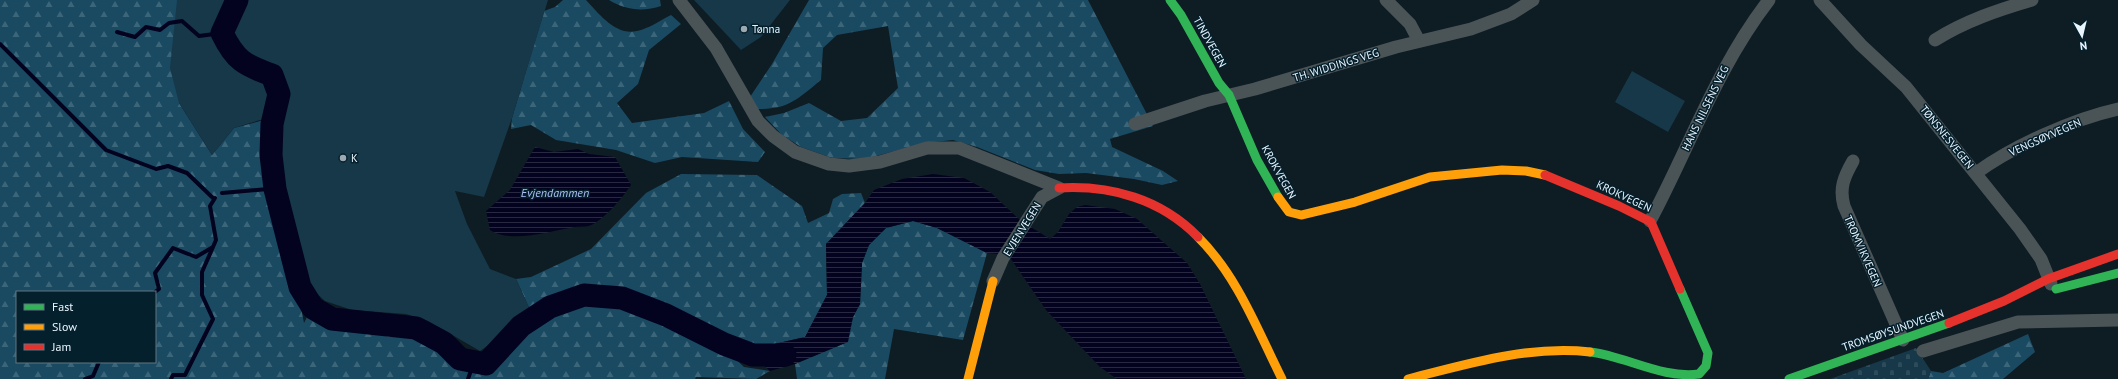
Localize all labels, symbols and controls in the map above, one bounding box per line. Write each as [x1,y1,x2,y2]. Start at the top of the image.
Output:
street label: TINDVEGEN [1190,14,1230,70]
north arrow [2062,16,2102,56]
place label: Tønna [752,22,780,36]
marker: Tønna [739,24,749,34]
text: N [2079,38,2088,53]
street label: TH. WIDDINGS VEG [1291,45,1381,85]
street label: HANS NILSENS VEG [1678,63,1732,153]
street label: TØNSNESVEGEN [1917,102,1977,172]
street label: VENGSØYVEGEN [2006,115,2083,160]
street label: KROKVEGEN [1259,143,1299,201]
place label: K [351,151,358,165]
marker: K [338,153,348,163]
street label: KROKVEGEN [1594,177,1654,215]
water label: Evjendammen [521,185,589,200]
street label: EVJENVEGEN [1000,199,1044,259]
street label: TROMVIKVEGEN [1841,213,1885,289]
legend [16,291,156,363]
text: Fast [52,299,73,314]
street label: TROMSØYSUNDVEGEN [1840,306,1946,354]
text: Slow [52,319,77,334]
text: Jam [51,339,71,354]

